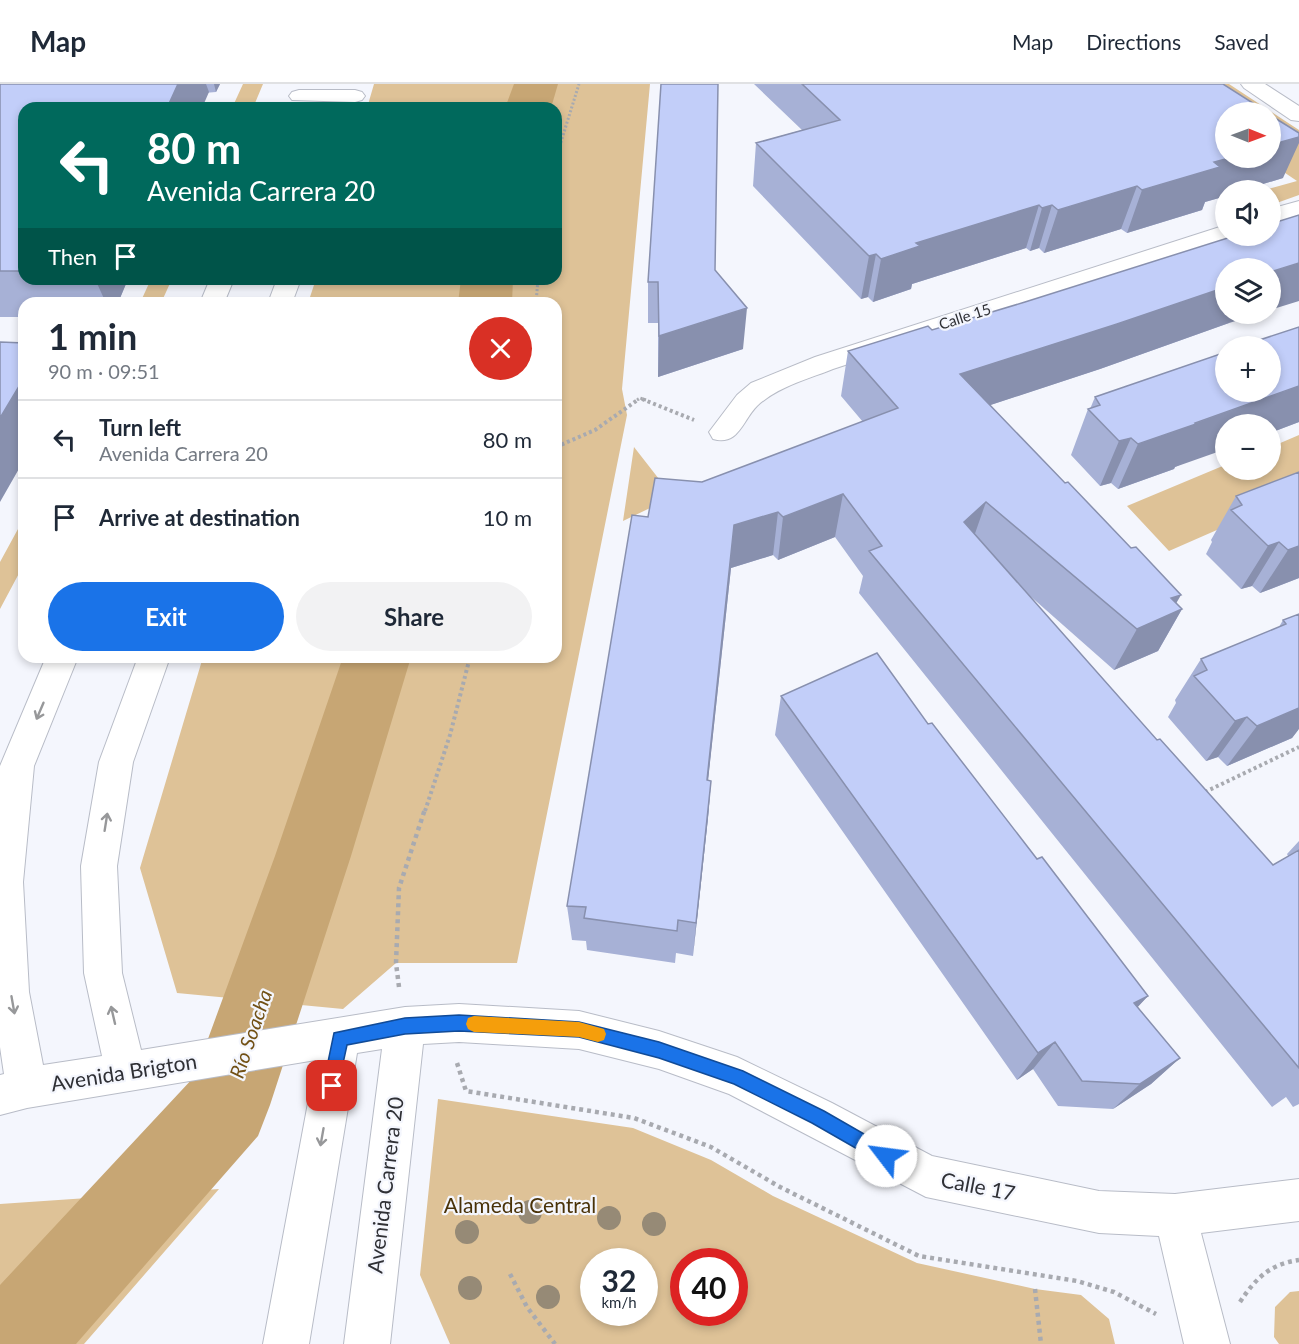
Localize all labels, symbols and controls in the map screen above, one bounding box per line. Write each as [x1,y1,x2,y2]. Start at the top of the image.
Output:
text: Map [30,24,86,58]
text: Map [1012,29,1053,54]
text: Directions [1086,29,1181,54]
text: Saved [1214,29,1269,54]
north arrow [1215,102,1281,168]
map controls [1215,102,1281,480]
text: 80 m [147,123,241,173]
icon: left [48,126,126,204]
text: Avenida Carrera 20 [147,174,375,207]
button: sound [1215,180,1281,246]
icon: arrive [109,240,142,273]
text: Then [48,243,97,270]
button: layers [1215,258,1281,324]
street label: Calle 15 [936,299,993,333]
text: 1 min [48,314,137,358]
button: close [469,317,532,380]
button: + [1215,336,1281,402]
text: 90 m · 09:51 [48,359,160,383]
text: Turn left [99,414,181,441]
button: − [1215,414,1281,480]
icon: left [48,423,81,456]
text: 80 m [483,426,532,453]
text: Avenida Carrera 20 [99,441,268,465]
icon: arrive [48,501,81,534]
text: Arrive at destination [99,504,300,531]
text: 10 m [483,504,532,531]
button: Exit [48,582,284,651]
button: Share [296,582,532,651]
one-way arrow [34,701,45,720]
one-way arrow [101,813,112,832]
water label: Río Soacha [224,986,276,1081]
one-way arrow [7,995,18,1015]
one-way arrow [106,1006,118,1025]
street label: Avenida Brigton [49,1048,199,1095]
pin [306,1060,357,1111]
icon: arrive [315,1069,348,1102]
street label: Avenida Carrera 20 [361,1095,408,1274]
position arrow [854,1124,918,1188]
one-way arrow [316,1127,327,1147]
street label: Calle 17 [939,1166,1018,1205]
park label: Alameda Central [444,1192,596,1217]
speed limit sign: 40 [670,1248,748,1326]
text: 32 [602,1262,636,1298]
text: km/h [601,1293,637,1311]

